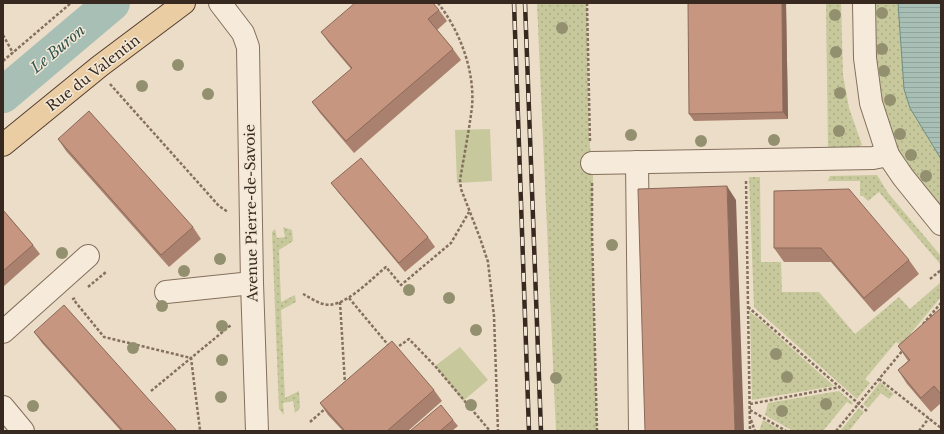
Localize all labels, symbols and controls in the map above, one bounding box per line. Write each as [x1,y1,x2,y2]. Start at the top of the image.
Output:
water label: Le Buron [26,20,89,77]
street label: Rue du Valentin [43,31,144,115]
street label: Avenue Pierre-de-Savoie [240,124,262,303]

